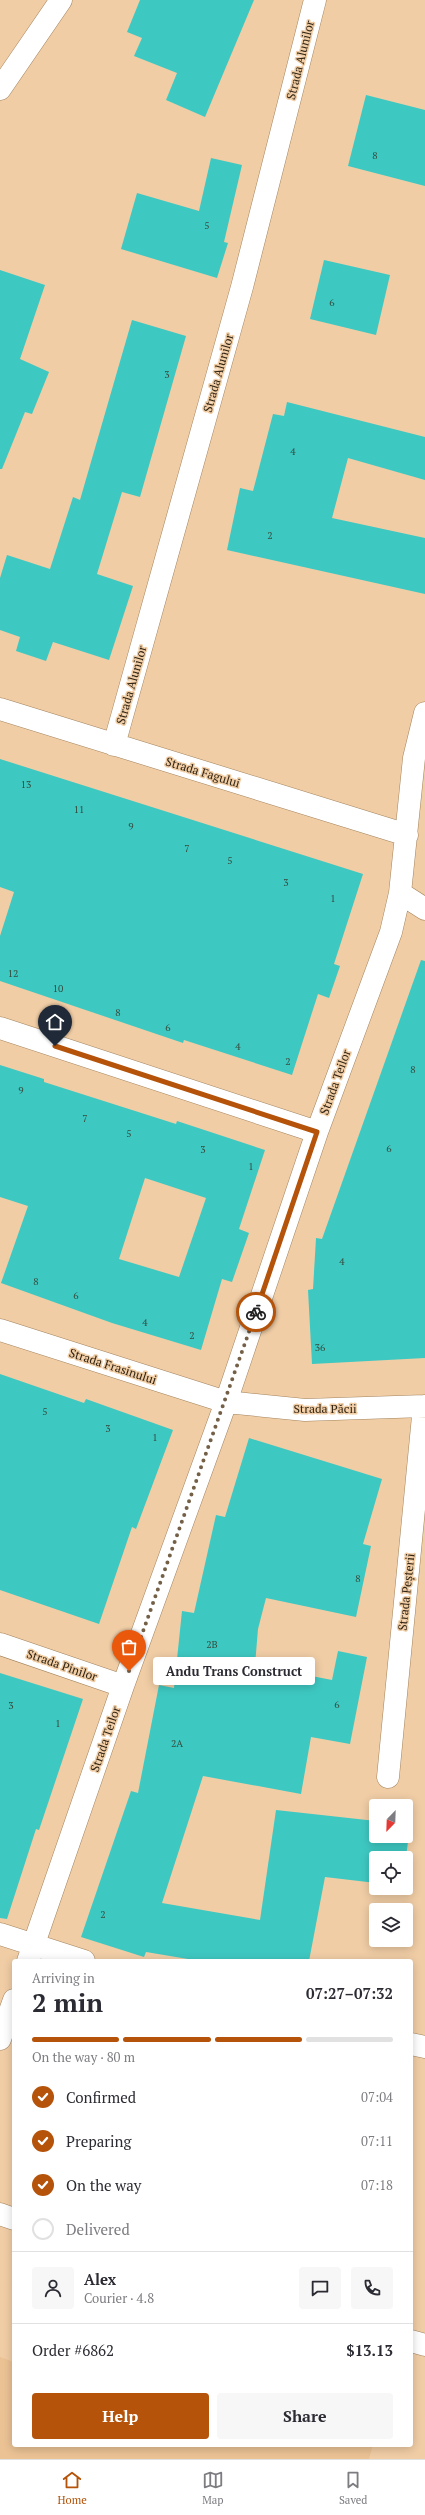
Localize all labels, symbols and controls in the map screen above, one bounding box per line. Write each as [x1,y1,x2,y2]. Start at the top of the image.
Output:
street label: Strada Alunilor [283,18,317,101]
house number: 8 [372,149,378,162]
house number: 5 [204,219,210,232]
house number: 6 [329,296,335,309]
street label: Strada Alunilor [200,332,237,414]
house number: 3 [164,368,170,381]
house number: 4 [290,445,296,458]
house number: 2 [267,529,273,542]
street label: Strada Alunilor [113,644,150,726]
street label: Strada Fagului [164,754,242,791]
house number: 13 [21,778,31,791]
house number: 11 [74,803,84,816]
house number: 9 [128,820,134,833]
house number: 7 [184,842,190,855]
house number: 5 [227,854,233,867]
house number: 3 [283,876,289,889]
house number: 1 [330,892,336,905]
house number: 12 [8,967,18,980]
house number: 10 [53,982,63,995]
pin [38,1005,72,1046]
house number: 8 [115,1006,121,1019]
icon: home [44,1011,66,1033]
house number: 6 [165,1021,171,1034]
house number: 4 [235,1040,241,1053]
street label: Strada Teilor [316,1047,354,1117]
house number: 2 [285,1055,291,1068]
house number: 8 [410,1063,416,1076]
house number: 9 [18,1084,24,1097]
house number: 7 [82,1112,88,1125]
house number: 5 [126,1127,132,1140]
house number: 6 [386,1142,392,1155]
house number: 3 [200,1143,206,1156]
house number: 1 [248,1160,254,1173]
house number: 4 [339,1255,345,1268]
house number: 8 [33,1275,39,1288]
house number: 6 [73,1289,79,1302]
courier [236,1292,276,1332]
icon: bike [245,1301,267,1323]
house number: 4 [142,1316,148,1329]
house number: 2 [189,1329,195,1342]
house number: 36 [315,1341,326,1354]
street label: Strada Frasinului [67,1345,159,1387]
street label: Strada Păcii [293,1401,357,1416]
house number: 5 [42,1405,48,1418]
house number: 3 [105,1422,111,1435]
house number: 1 [152,1431,158,1444]
street label: Strada Peșterii [394,1552,419,1631]
house number: 8 [355,1572,361,1585]
pin [112,1630,146,1671]
icon: bag [118,1636,140,1658]
house number: 2B [206,1638,218,1651]
street label: Strada Pinilor [25,1646,100,1684]
callout: Andu Trans Construct [153,1657,315,1685]
text: Andu Trans Construct [166,1662,302,1680]
house number: 6 [334,1698,340,1711]
house number: 3 [8,1699,14,1712]
street label: Strada Teilor [87,1704,123,1774]
house number: 1 [55,1717,61,1730]
house number: 2A [171,1737,183,1750]
north arrow [369,1799,413,1843]
map controls [369,1799,413,1947]
button: locate [369,1851,413,1895]
button: layers [369,1903,413,1947]
house number: 2 [100,1908,106,1921]
text: Arriving in [32,1969,95,1987]
text: 07:27–07:32 [306,1983,393,2003]
text: 2 min [32,1985,103,2019]
text: On the way · 80 m [32,2048,135,2066]
icon: check [32,2086,54,2108]
text: Confirmed [66,2087,136,2107]
text: 07:04 [361,2088,393,2106]
icon: check [32,2130,54,2152]
text: Preparing [66,2131,131,2151]
text: 07:11 [361,2132,393,2150]
icon: check [32,2174,54,2196]
text: On the way [66,2175,141,2195]
text: 07:18 [361,2176,393,2194]
text: Delivered [66,2219,130,2239]
button: person [32,2267,74,2309]
button: chat [299,2267,341,2309]
button: phone [351,2267,393,2309]
text: Alex [84,2269,116,2289]
text: Courier · 4.8 [84,2289,154,2307]
text: Order #6862 [32,2340,114,2360]
text: $13.13 [346,2340,393,2360]
button: Help [32,2393,209,2439]
button: Share [217,2393,393,2439]
tab: Home [58,2469,87,2507]
tab: Map [202,2469,224,2507]
tab: Saved [339,2469,367,2507]

